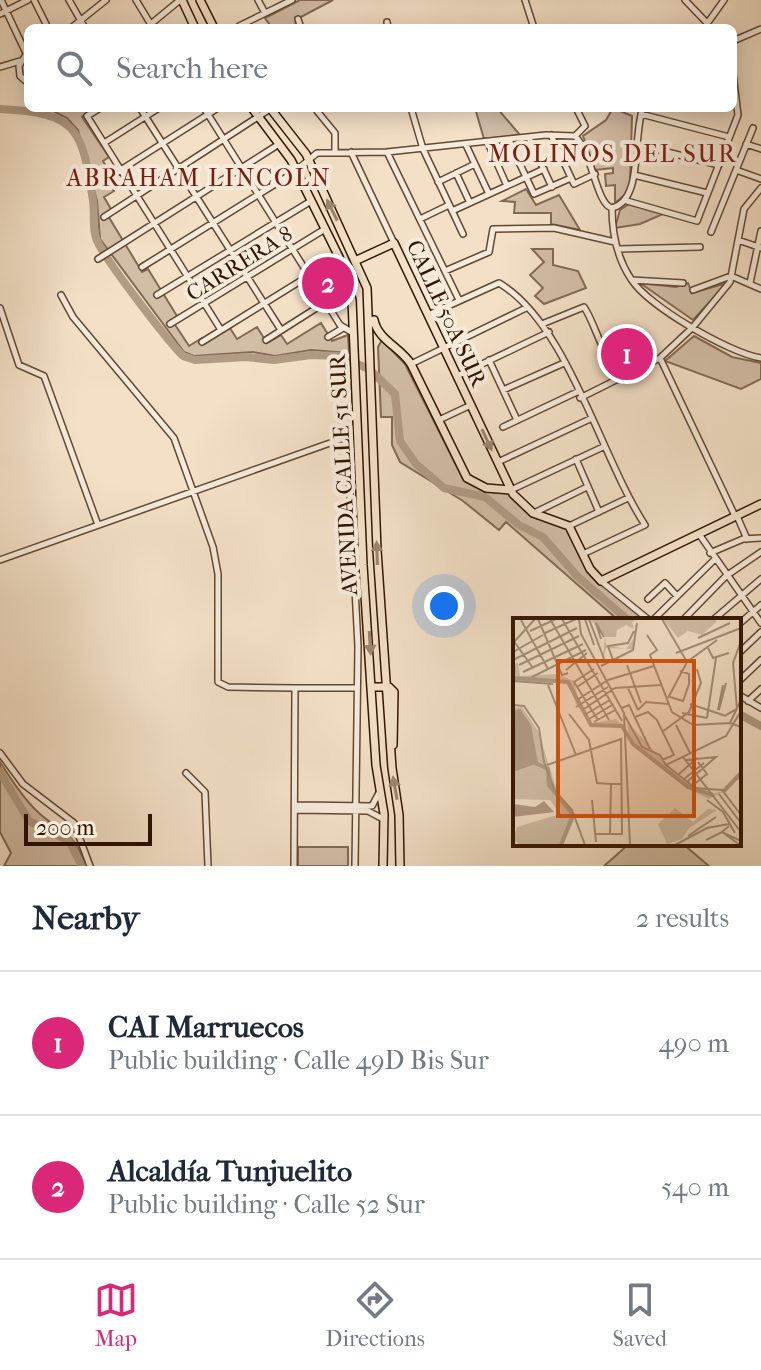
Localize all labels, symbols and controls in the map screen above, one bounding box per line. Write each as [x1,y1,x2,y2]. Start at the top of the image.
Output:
search box [24,24,737,112]
icon: search [52,46,96,90]
text: Search here [116,51,268,86]
district label: MOLINOS DEL SUR [488,140,738,168]
district label: ABRAHAM LINCOLN [66,164,331,192]
one-way arrow [326,198,339,221]
street label: CARRERA 8 [182,221,297,307]
street label: CALLE 50A SUR [401,236,492,392]
pin: 2 [302,253,354,313]
pin: 1 [601,324,653,384]
street label: AVENIDA CALLE 51 SUR [325,353,363,597]
one-way arrow [480,428,494,451]
one-way arrow [371,540,384,565]
your location [424,586,464,626]
inset map [513,618,741,846]
one-way arrow [364,631,377,656]
one-way arrow [389,776,401,801]
scale bar [24,810,152,846]
text: 200 m [36,815,95,841]
text: Nearby [32,898,139,938]
text: 2 results [636,903,729,934]
text: CAI Marruecos [108,1010,304,1045]
text: 1 [53,1028,63,1059]
text: 490 m [658,1028,729,1059]
text: Public building · Calle 49D Bis Sur [108,1045,489,1076]
text: Alcaldía Tunjuelito [108,1154,352,1189]
text: 2 [51,1172,65,1203]
text: 540 m [661,1172,729,1203]
text: Public building · Calle 52 Sur [108,1189,425,1220]
tab: Map [94,1278,138,1352]
tab: Directions [326,1278,425,1352]
tab: Saved [613,1278,667,1352]

